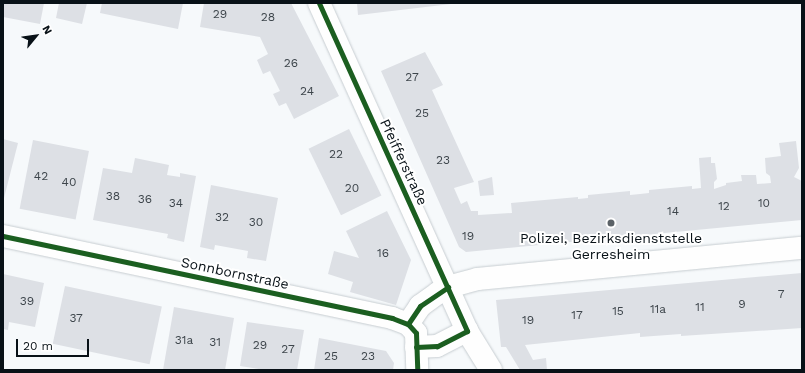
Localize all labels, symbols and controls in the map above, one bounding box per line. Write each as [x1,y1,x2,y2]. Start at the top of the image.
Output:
house number: 29 [213,8,227,22]
house number: 28 [261,11,275,25]
north arrow [16,16,56,56]
text: N [39,23,55,37]
house number: 26 [284,57,298,71]
house number: 27 [405,71,419,85]
house number: 24 [300,85,314,99]
house number: 25 [415,107,429,121]
street label: Pfeifferstraße [377,116,431,208]
house number: 22 [329,148,343,162]
house number: 23 [436,154,450,168]
house number: 42 [34,170,48,184]
house number: 40 [62,176,76,190]
house number: 20 [345,182,359,196]
house number: 38 [106,190,120,204]
house number: 36 [138,193,152,207]
house number: 34 [169,197,183,211]
house number: 10 [758,197,770,211]
house number: 12 [718,200,730,214]
house number: 14 [667,205,679,219]
house number: 32 [215,211,229,225]
house number: 30 [249,216,263,230]
marker: Polizei, Bezirksdienststelle Gerresheim [606,218,616,228]
house number: 19 [462,230,474,244]
place label: Polizei, Bezirksdienststelle Gerresheim [520,230,702,262]
house number: 16 [377,247,389,261]
street label: Sonnbornstraße [180,253,290,293]
house number: 7 [778,288,784,302]
house number: 39 [20,295,34,309]
house number: 9 [738,298,746,312]
house number: 11 [695,301,705,315]
house number: 11a [650,303,666,317]
house number: 15 [612,305,624,319]
house number: 17 [571,309,583,323]
house number: 37 [69,312,83,326]
house number: 19 [522,314,534,328]
scale bar [18,331,91,357]
house number: 31a [175,334,193,348]
house number: 31 [209,336,221,350]
text: 20 m [23,339,53,353]
house number: 29 [253,339,267,353]
house number: 27 [281,343,295,357]
house number: 25 [324,350,338,364]
house number: 23 [361,350,375,364]

